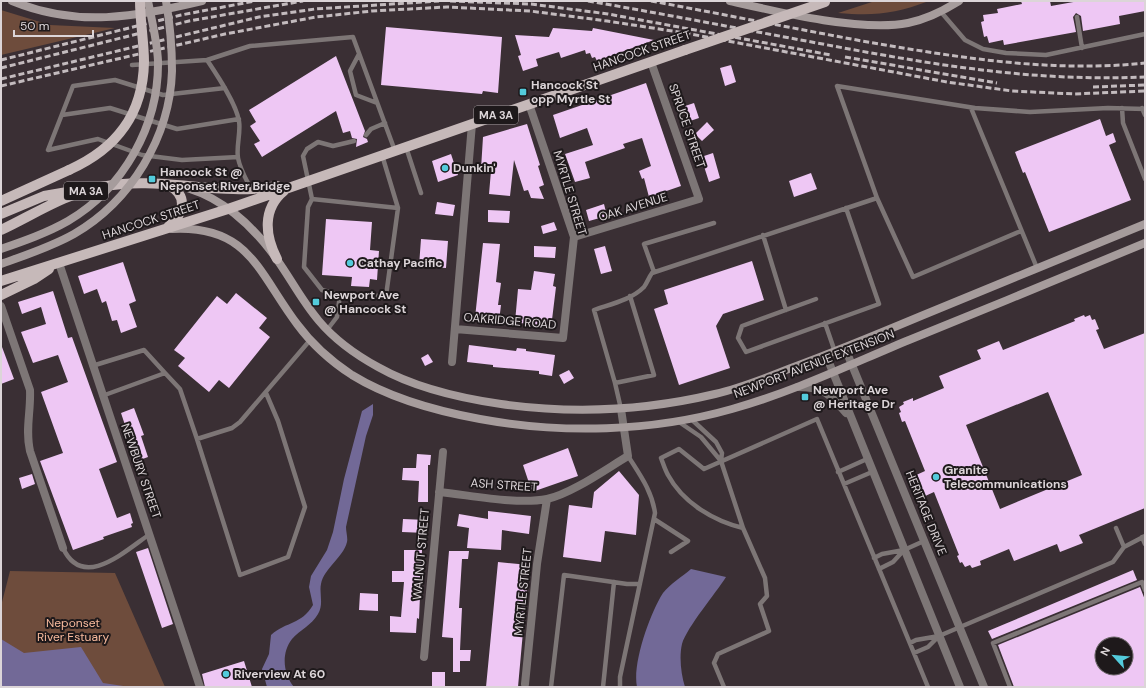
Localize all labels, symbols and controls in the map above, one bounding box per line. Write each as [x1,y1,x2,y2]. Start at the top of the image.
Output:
scale bar [14,12,93,38]
text: 50 m [20,18,49,34]
street label: HANCOCK STREET [591,27,693,75]
place label: Hancock St opp Myrtle St [531,77,611,107]
street label: SPRUCE STREET [665,82,709,171]
marker: Hancock St opp Myrtle St [518,87,528,97]
road number: MA 3A [474,106,518,124]
street label: MYRTLE STREET [549,149,591,238]
place label: Dunkin' [453,160,496,176]
marker: Dunkin' [440,163,450,173]
place label: Hancock St @ Neponset River Bridge [160,164,290,194]
marker: Hancock St @ Neponset River Bridge [147,174,157,184]
road number: MA 3A [64,182,108,200]
street label: OAK AVENUE [597,189,670,225]
street label: HANCOCK STREET [100,197,202,243]
place label: Cathay Pacific [358,255,443,271]
marker: Cathay Pacific [345,258,355,268]
place label: Newport Ave @ Hancock St [324,287,406,317]
marker: Newport Ave @ Hancock St [311,297,321,307]
street label: OAKRIDGE ROAD [463,309,557,333]
street label: NEWPORT AVENUE EXTENSION [731,326,897,402]
place label: Newport Ave @ Heritage Dr [813,382,895,412]
marker: Newport Ave @ Heritage Dr [800,392,810,402]
street label: NEWBURY STREET [117,421,165,521]
place label: Granite Telecommunications [944,462,1067,492]
street label: HERITAGE DRIVE [902,468,950,558]
marker: Granite Telecommunications [931,472,941,482]
street label: ASH STREET [470,475,538,495]
street label: WALNUT STREET [409,507,433,601]
street label: MYRTLE STREET [510,547,536,637]
park label: Neponset River Estuary [37,615,109,645]
north arrow [1094,636,1134,676]
text: N [1097,645,1113,658]
place label: Riverview At 60 [234,666,325,682]
marker: Riverview At 60 [221,669,231,679]

